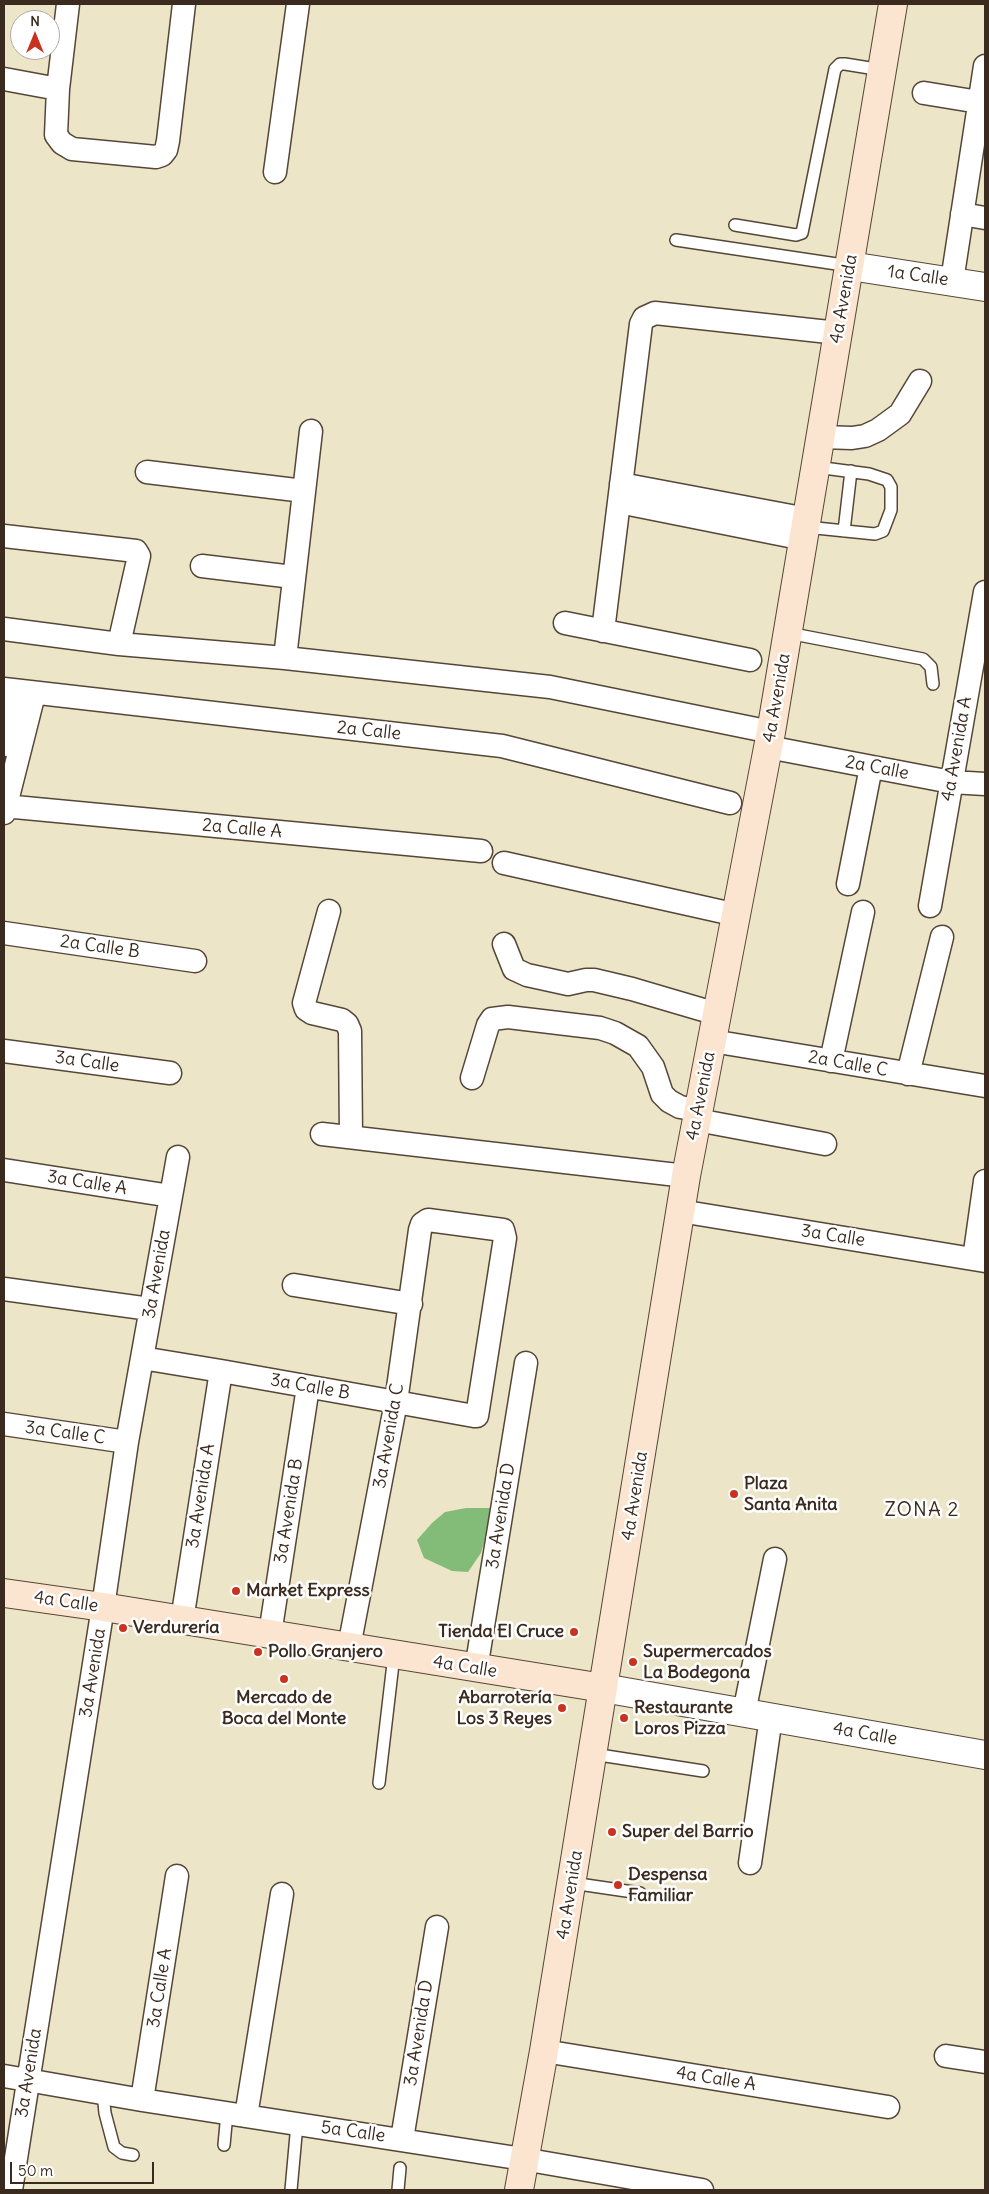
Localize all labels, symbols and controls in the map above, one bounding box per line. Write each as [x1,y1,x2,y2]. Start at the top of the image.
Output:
north arrow [10,10,60,60]
text: N [30,12,40,30]
street label: 4a Avenida [826,253,862,345]
street label: 1a Calle [886,261,950,291]
street label: 4a Avenida [759,652,795,744]
street label: 4a Avenida A [937,695,977,803]
street label: 2a Calle [336,717,402,745]
street label: 2a Calle [843,751,911,785]
street label: 2a Calle A [201,815,283,843]
street label: 2a Calle B [59,931,141,963]
street label: 2a Calle C [807,1046,889,1082]
street label: 3a Calle [54,1047,120,1077]
street label: 4a Avenida [682,1050,720,1142]
street label: 3a Calle A [46,1166,128,1200]
street label: 3a Calle [799,1220,867,1252]
street label: 3a Avenida [139,1228,175,1320]
street label: 3a Calle B [268,1369,352,1405]
street label: 3a Avenida C [369,1382,409,1490]
street label: 3a Calle C [24,1417,106,1449]
street label: 3a Avenida A [182,1442,220,1550]
street label: 4a Avenida [617,1450,653,1542]
street label: 3a Avenida B [270,1457,308,1565]
street label: 3a Avenida D [482,1461,520,1571]
place label: Plaza Santa Anita [744,1473,838,1516]
marker: Plaza Santa Anita [728,1488,740,1500]
district label: ZONA 2 [884,1498,960,1522]
place label: Market Express [246,1580,370,1602]
marker: Market Express [230,1585,242,1597]
street label: 4a Calle [32,1587,100,1617]
place label: Verdurería [133,1617,220,1639]
place label: Tienda El Cruce [438,1621,564,1643]
marker: Verdurería [117,1622,129,1634]
marker: Tienda El Cruce [568,1626,580,1638]
street label: 3a Avenida [75,1627,111,1719]
place label: Pollo Granjero [268,1641,383,1663]
place label: Supermercados La Bodegona [643,1641,772,1684]
marker: Pollo Granjero [252,1646,264,1658]
street label: 4a Calle [431,1651,499,1683]
marker: Supermercados La Bodegona [627,1656,639,1668]
marker: Mercado de Boca del Monte [278,1673,290,1685]
place label: Mercado de Boca del Monte [222,1687,346,1730]
place label: Abarrotería Los 3 Reyes [456,1687,552,1730]
place label: Restaurante Loros Pizza [634,1697,733,1740]
marker: Abarrotería Los 3 Reyes [556,1702,568,1714]
marker: Restaurante Loros Pizza [618,1712,630,1724]
street label: 4a Calle [831,1718,899,1750]
place label: Super del Barrio [622,1821,754,1843]
marker: Super del Barrio [606,1826,618,1838]
street label: 4a Avenida [552,1849,588,1941]
place label: Despensa Familiar [628,1864,708,1906]
marker: Despensa Familiar [612,1879,624,1891]
street label: 3a Calle A [143,1947,177,2029]
street label: 3a Avenida D [400,1978,438,2088]
street label: 3a Avenida [11,2027,47,2119]
street label: 4a Calle A [675,2062,757,2096]
street label: 5a Calle [319,2117,387,2147]
scale bar [12,2152,156,2184]
text: 50 m [18,2161,53,2180]

